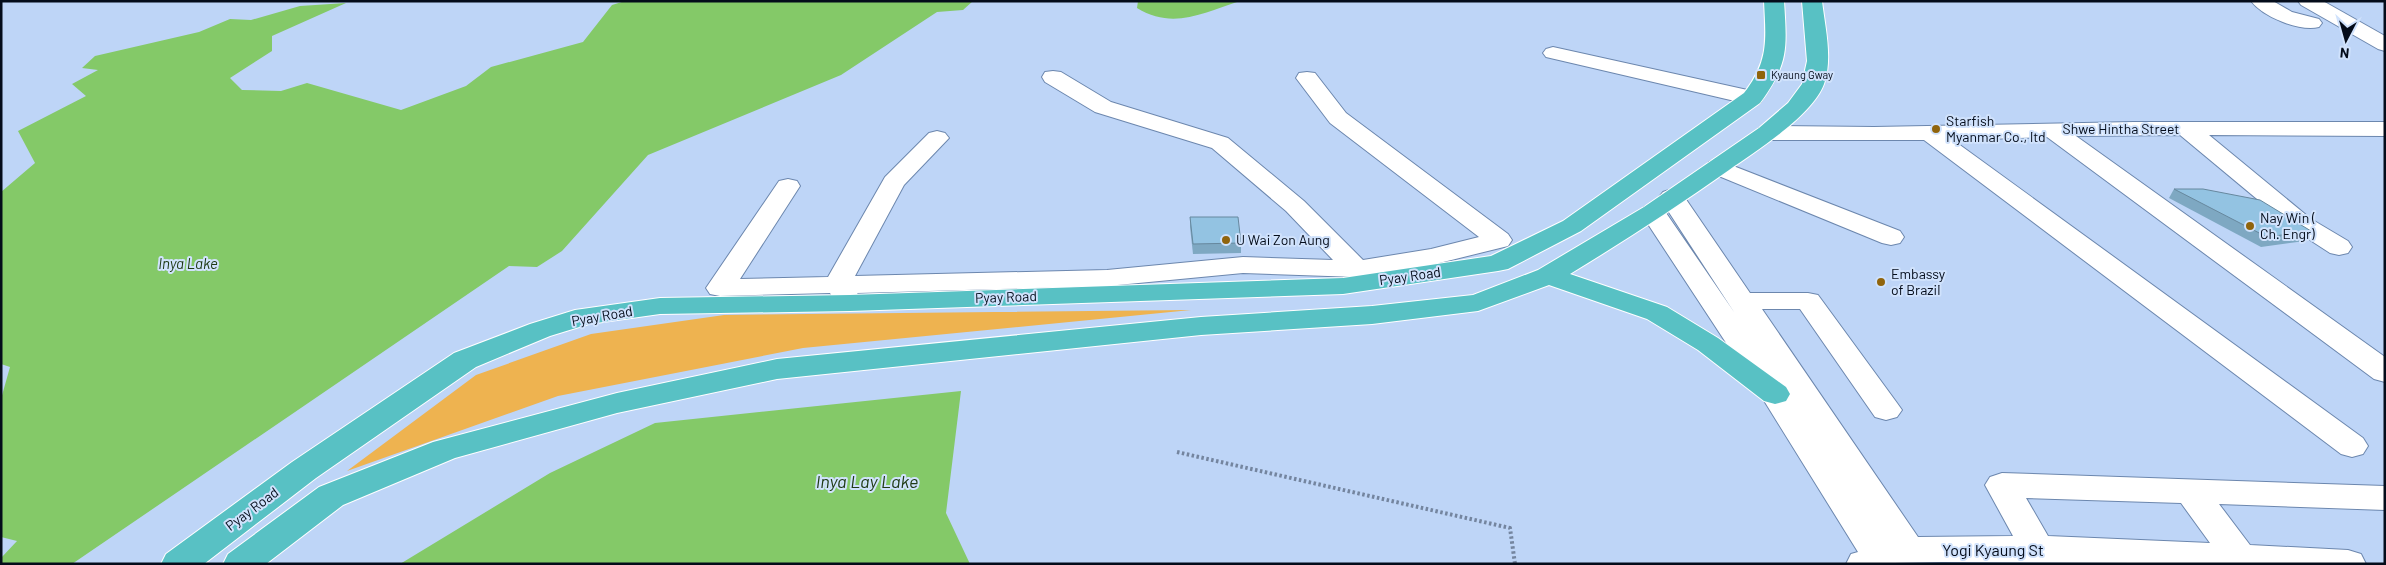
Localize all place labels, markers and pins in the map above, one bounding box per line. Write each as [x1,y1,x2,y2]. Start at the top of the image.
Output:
place label: Kyaung Gway [1771,68,1833,81]
marker: Kyaung Gway [1755,69,1767,81]
place label: Starfish Myanmar Co., ltd [1946,112,2046,145]
marker: Starfish Myanmar Co., ltd [1930,123,1942,135]
place label: Nay Win ( Ch. Engr) [2260,209,2316,242]
marker: Nay Win ( Ch. Engr) [2244,220,2256,232]
place label: U Wai Zon Aung [1236,231,1330,248]
marker: U Wai Zon Aung [1220,234,1232,246]
place label: Embassy of Brazil [1891,265,1946,298]
marker: Embassy of Brazil [1875,276,1887,288]

